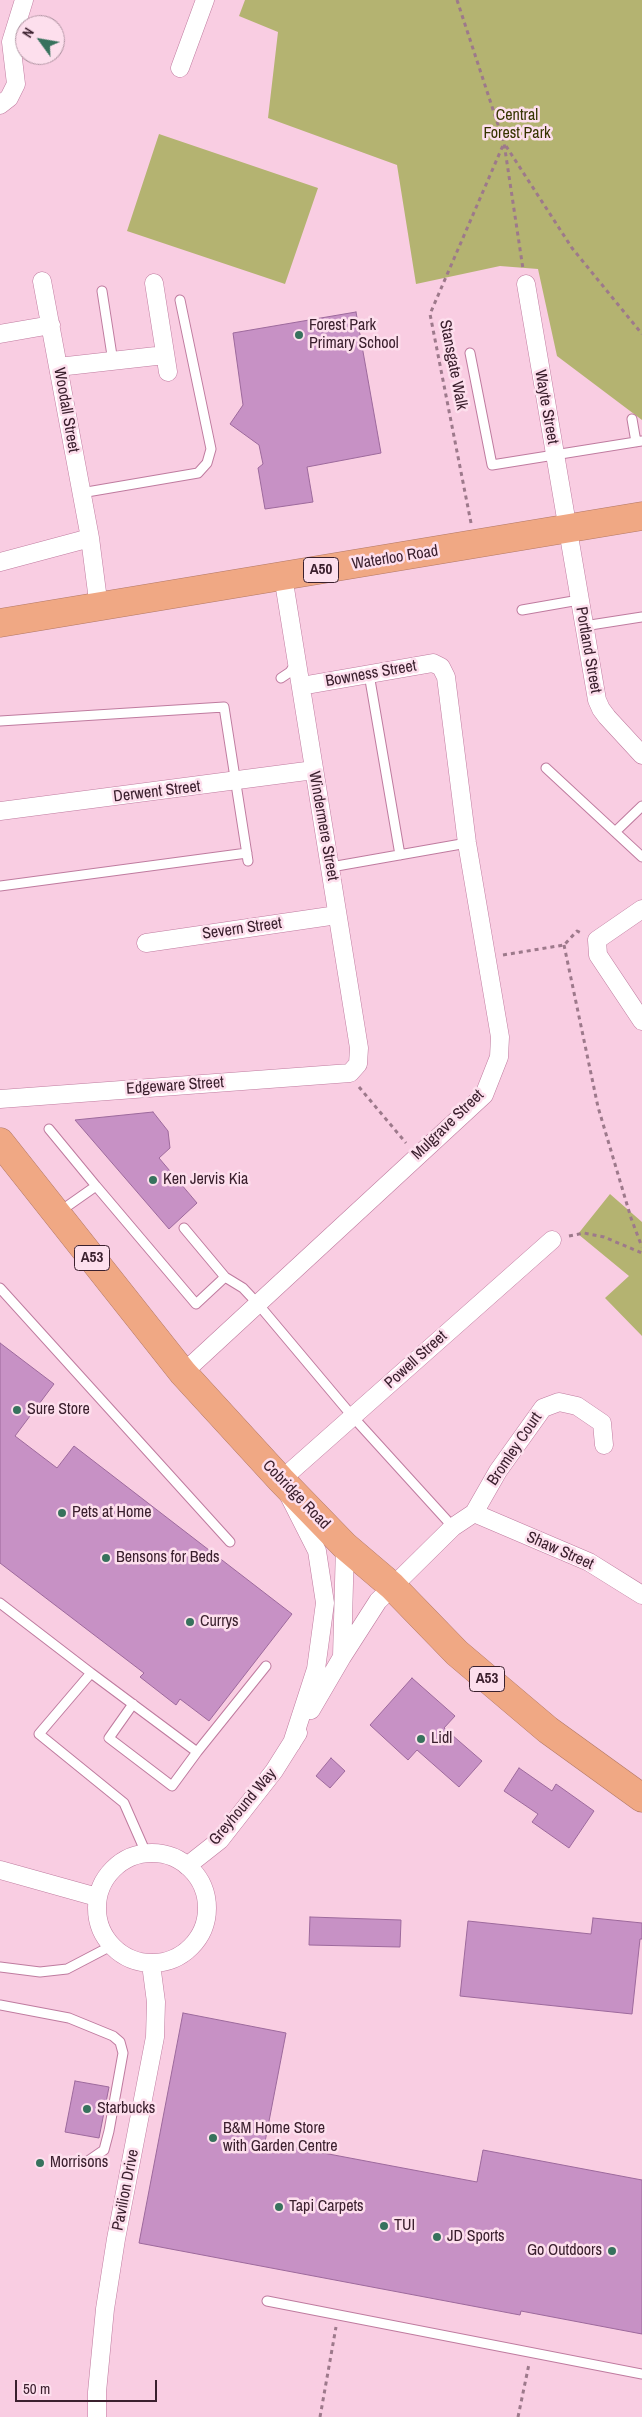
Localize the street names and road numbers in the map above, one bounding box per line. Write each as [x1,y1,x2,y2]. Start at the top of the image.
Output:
street label: Stansgate Walk [435,318,471,412]
street label: Woodall Street [49,366,83,454]
street label: Wayte Street [530,368,562,446]
street label: Waterloo Road [351,542,439,574]
road number: A50 [304,558,338,582]
street label: Portland Street [571,605,605,695]
street label: Bowness Street [324,657,418,691]
street label: Windermere Street [304,770,342,882]
street label: Derwent Street [112,777,202,807]
street label: Severn Street [201,914,283,944]
street label: Edgeware Street [126,1073,224,1099]
street label: Mulgrave Street [408,1086,488,1164]
road number: A53 [74,1246,110,1270]
street label: Powell Street [381,1327,451,1393]
street label: Bromley Court [484,1409,546,1489]
street label: Cobridge Road [258,1456,334,1534]
street label: Shaw Street [523,1528,597,1574]
road number: A53 [470,1666,504,1692]
street label: Greyhound Way [205,1765,281,1849]
street label: Pavilion Drive [109,2148,143,2232]

